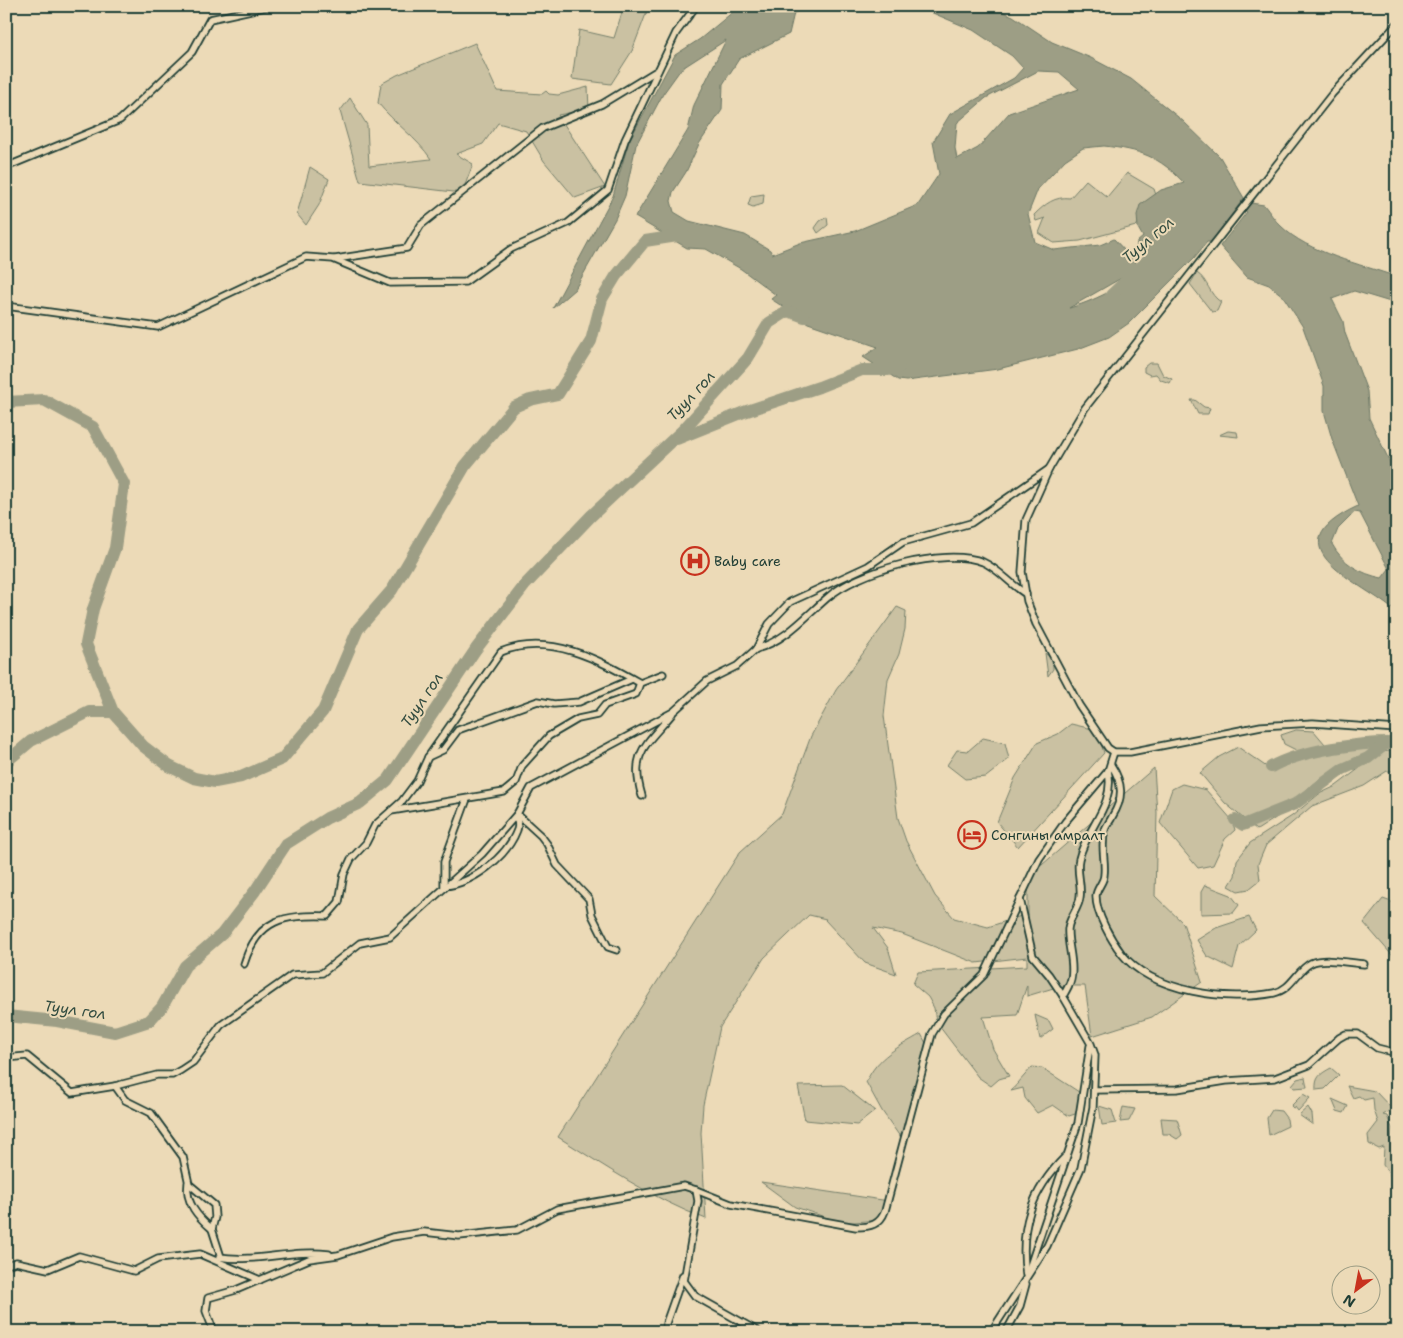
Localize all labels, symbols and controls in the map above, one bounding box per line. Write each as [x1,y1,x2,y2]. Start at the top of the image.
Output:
water label: Туул гол [1118,212,1178,268]
water label: Туул гол [663,366,719,426]
hospital icon: Baby care [680,546,710,576]
place label: Baby care [714,552,781,570]
water label: Туул гол [396,669,448,731]
hotel icon: Сонгины амралт [957,820,987,850]
place label: Сонгины амралт [991,826,1106,844]
water label: Туул гол [43,996,107,1024]
north arrow [1330,1266,1380,1316]
text: N [1340,1290,1359,1312]

